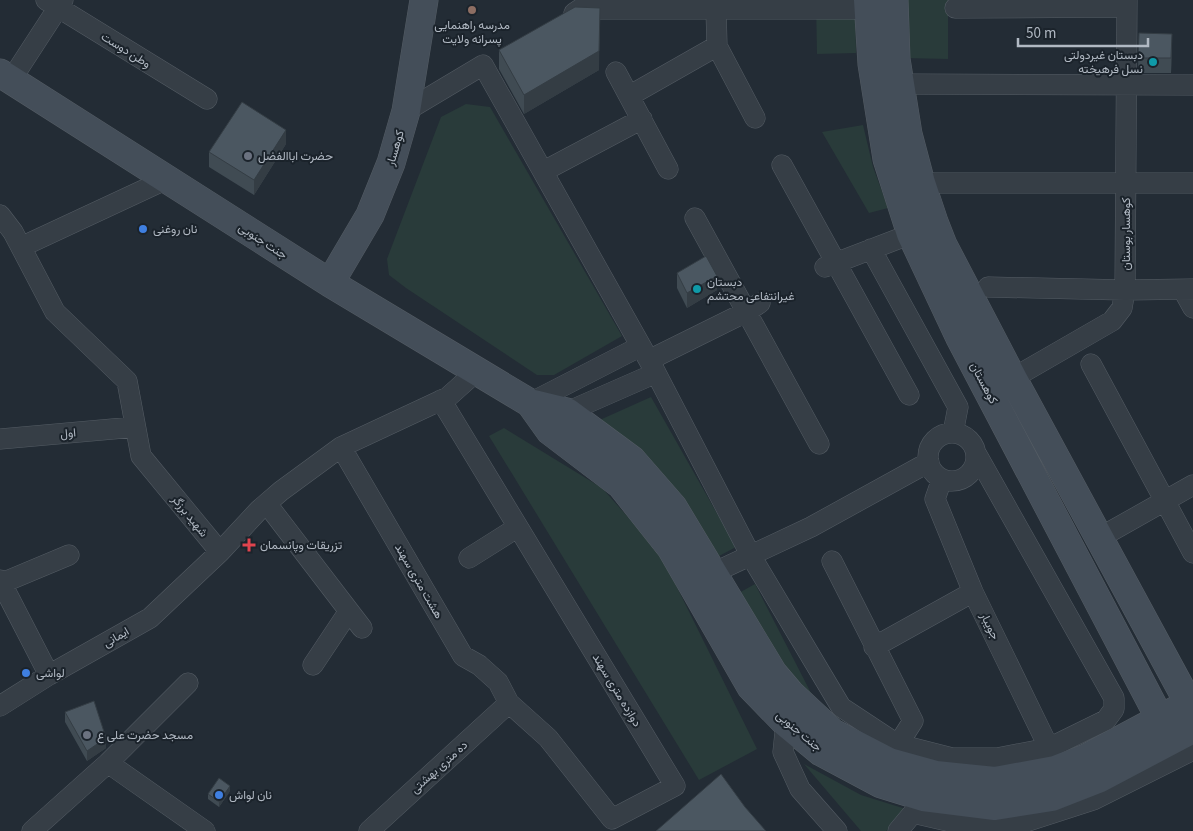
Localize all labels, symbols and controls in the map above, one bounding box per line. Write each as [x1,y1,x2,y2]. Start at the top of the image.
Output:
marker: مدرسه راهنمایی پسرانه ولایت [466,4,478,16]
scale bar [1018,15,1148,47]
place label: مدرسه راهنمایی پسرانه ولایت [434,17,510,48]
text: 50 m [1026,23,1056,44]
street label: وطن دوست [98,28,154,72]
place label: دبستان غیردولتی نسل فرهیخته [1064,47,1143,78]
marker: دبستان غیردولتی نسل فرهیخته [1147,56,1159,68]
street label: کوهسار [382,128,409,169]
place label: حضرت اباالفضل [258,148,333,165]
marker: حضرت اباالفضل [242,150,254,162]
street label: کوهسار بوستان [1118,198,1135,270]
street label: جنت جنوبی [235,219,291,264]
place label: نان روغنی [153,221,197,238]
marker: نان روغنی [137,223,149,235]
place label: دبستان غیرانتفاعی محتشم [707,274,795,305]
marker: دبستان غیرانتفاعی محتشم [691,283,703,295]
street label: کوهستان [965,359,1002,407]
street label: اول [59,424,77,443]
street label: شهید برزگر [167,491,212,541]
place label: تزریقات وپانسمان [260,537,342,554]
marker: تزریقات وپانسمان [242,538,256,552]
street label: هشت متری سهند [390,541,447,622]
street label: جویبار [975,609,1003,643]
street label: ایمانی [100,623,133,652]
street label: دوازده متری سهند [588,650,645,730]
place label: لواشی [36,665,65,682]
marker: لواشی [20,667,32,679]
street label: جنت جنوبی [772,707,825,756]
place label: مسجد حضرت علی ع [97,727,193,744]
marker: مسجد حضرت علی ع [81,729,93,741]
street label: ده متری بهشتی [407,737,472,798]
place label: نان لواش [229,787,272,804]
marker: نان لواش [213,789,225,801]

